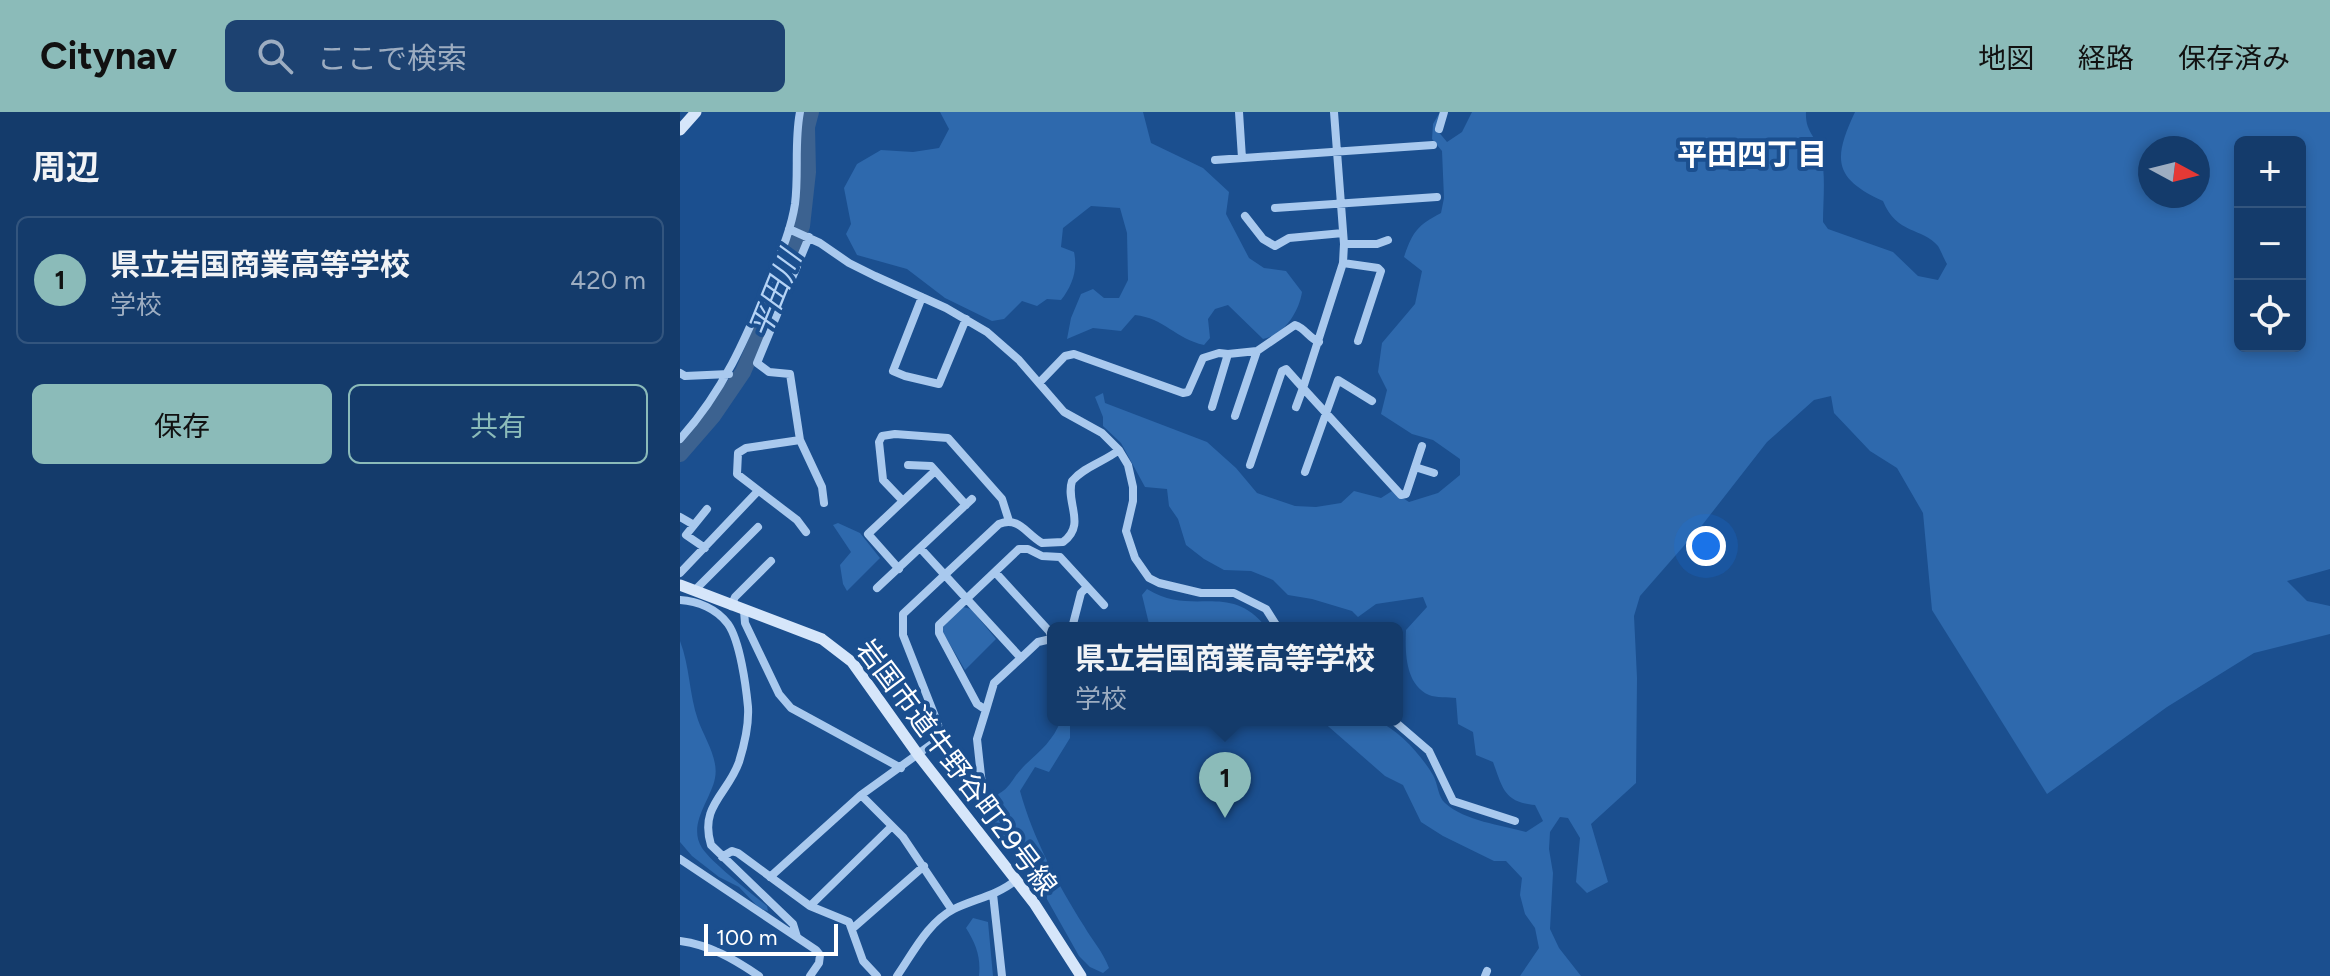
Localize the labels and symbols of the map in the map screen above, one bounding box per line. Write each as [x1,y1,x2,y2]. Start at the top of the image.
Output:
district label: 平田四丁目 [1677,136,1827,173]
north arrow [2138,136,2210,208]
water label: 平田川 [741,242,810,342]
your location [1686,526,1726,566]
street label: 岩国市道牛野谷町29号線 [850,632,1064,902]
pin: 1 [1199,752,1251,818]
scale bar [704,920,838,956]

